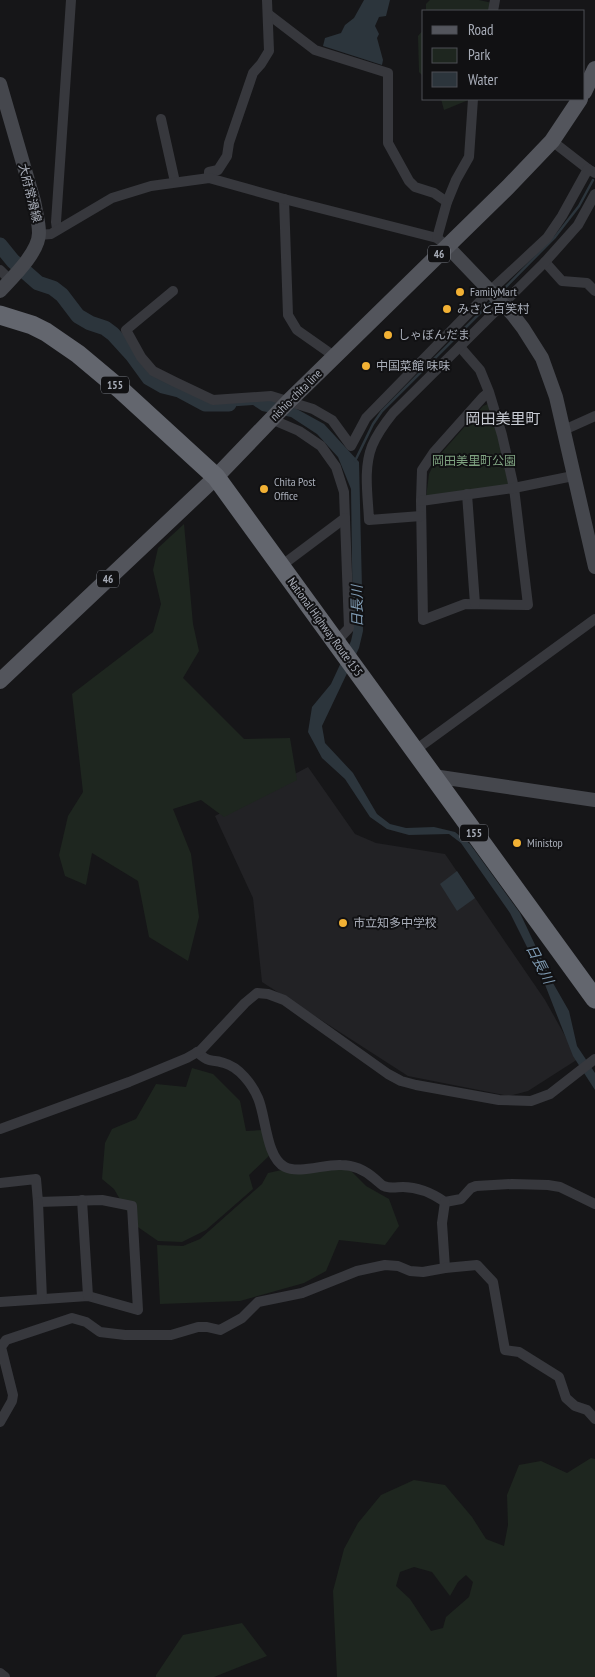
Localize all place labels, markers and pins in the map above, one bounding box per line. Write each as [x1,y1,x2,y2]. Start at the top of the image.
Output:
place label: FamilyMart [470,284,518,299]
marker: FamilyMart [454,286,466,298]
place label: みさと百笑村 [457,301,530,316]
marker: みさと百笑村 [441,303,453,315]
place label: しゃぼんだま [398,327,470,342]
marker: しゃぼんだま [382,329,394,341]
place label: 中国菜館 味味 [376,358,451,373]
marker: 中国菜館 味味 [360,360,372,372]
place label: Chita Post Office [274,474,316,503]
marker: Chita Post Office [258,483,270,495]
place label: Ministop [527,835,563,850]
marker: Ministop [511,837,523,849]
place label: 市立知多中学校 [353,915,437,930]
marker: 市立知多中学校 [337,917,349,929]

